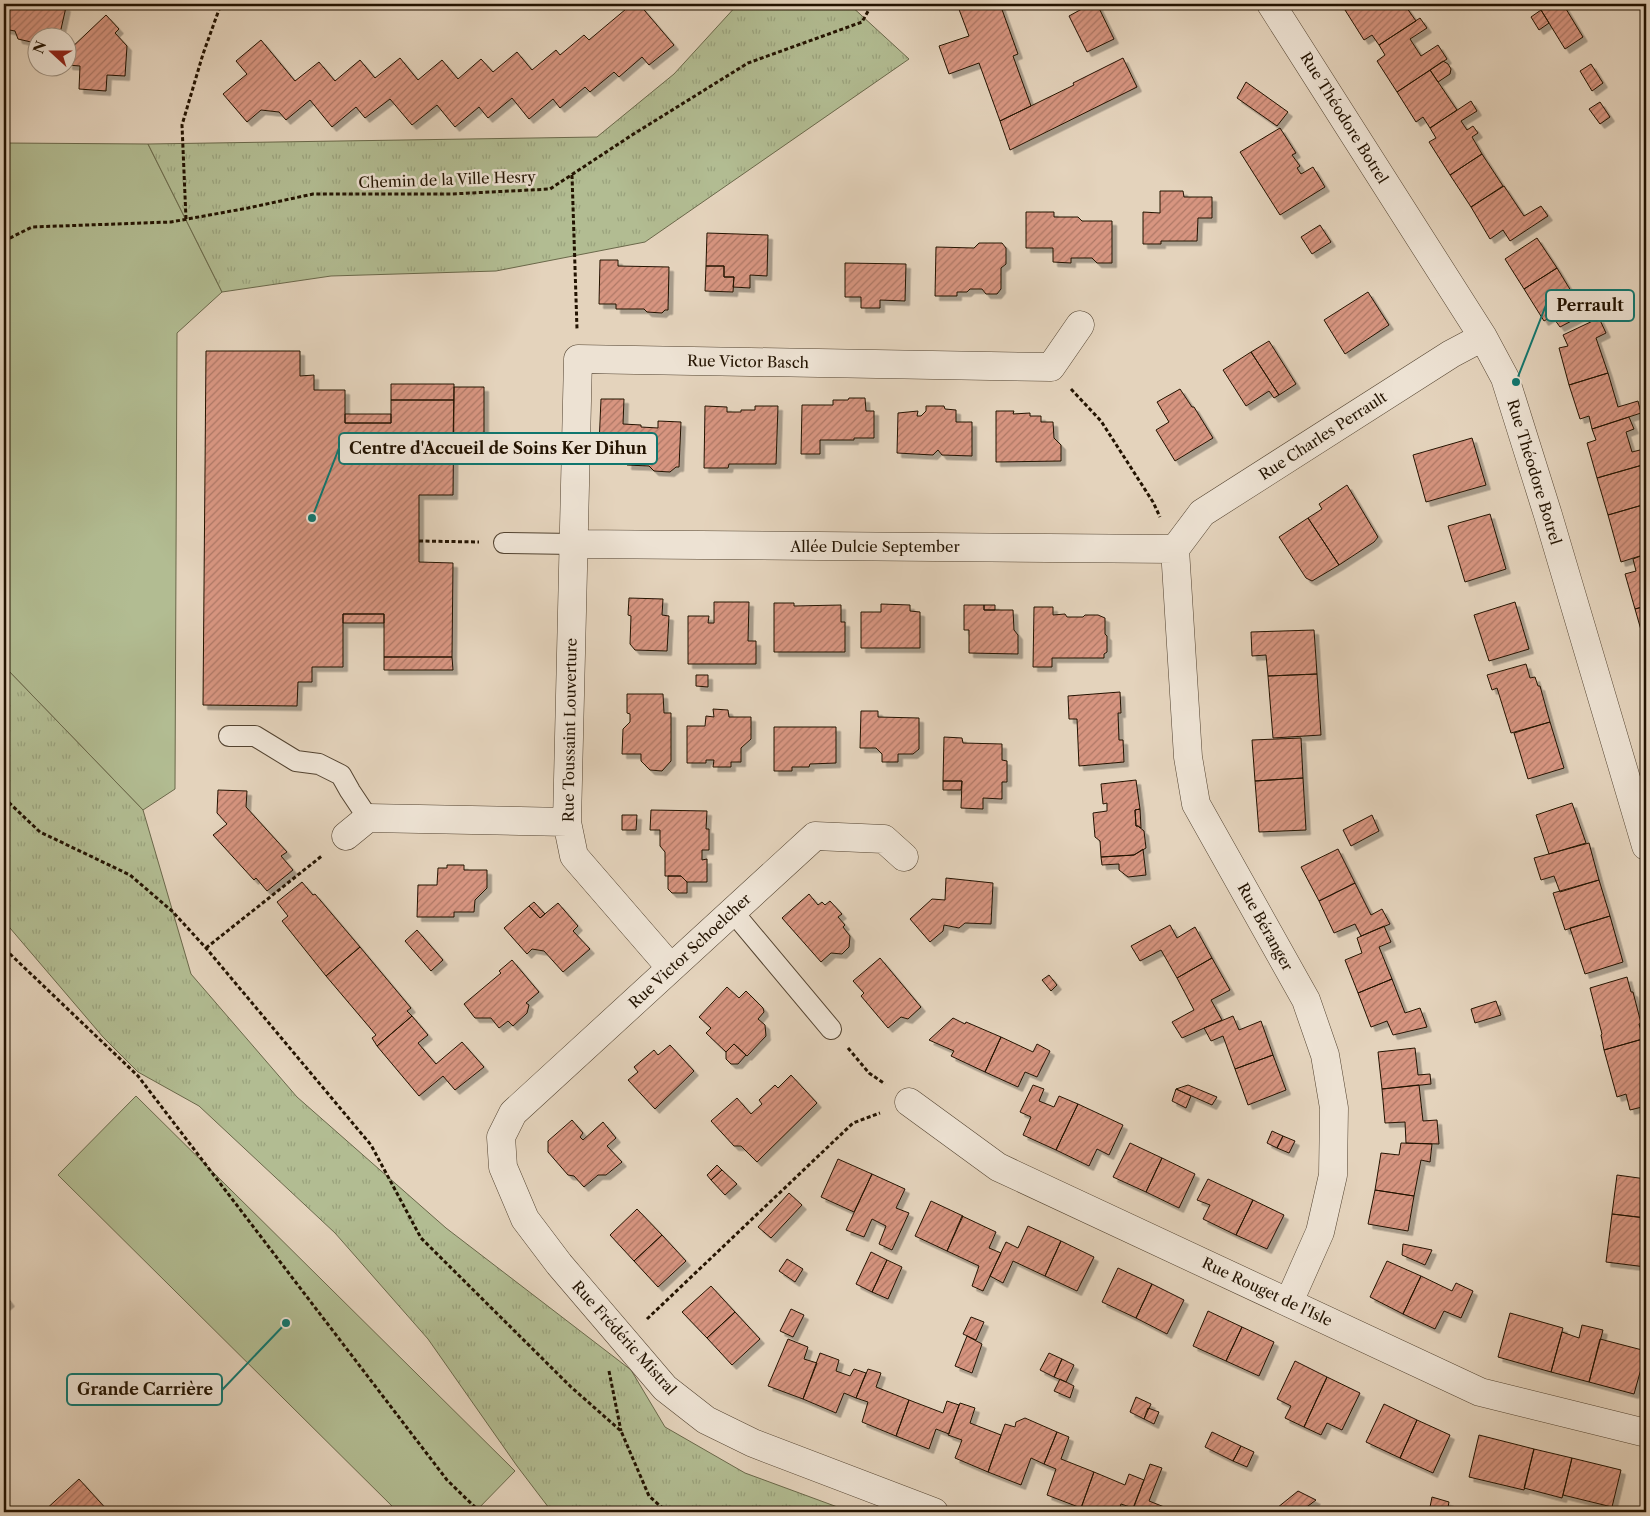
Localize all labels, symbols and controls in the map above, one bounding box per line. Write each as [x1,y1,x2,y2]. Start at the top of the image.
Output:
north arrow [28,28,78,78]
text: N [29,38,50,56]
street label: Rue Théodore Botrel [1296,49,1393,187]
street label: Chemin de la Ville Hesry [358,167,537,192]
callout: Perrault [1546,290,1634,321]
text: Perrault [1556,295,1624,315]
street label: Rue Victor Basch [687,351,810,372]
street label: Rue Charles Perrault [1255,387,1391,484]
street label: Rue Théodore Botrel [1503,397,1566,547]
callout: Centre d'Accueil de Soins Ker Dihun [339,433,657,464]
text: Centre d'Accueil de Soins Ker Dihun [349,438,647,458]
street label: Allée Dulcie September [789,537,960,556]
street label: Rue Toussaint Louverture [558,638,581,822]
street label: Rue Béranger [1233,879,1298,975]
street label: Rue Victor Schoelcher [625,889,755,1012]
street label: Rue Rouget de l'Isle [1199,1253,1335,1330]
street label: Rue Frédéric Mistral [568,1277,681,1399]
callout: Grande Carrière [67,1374,222,1405]
text: Grande Carrière [77,1379,213,1399]

